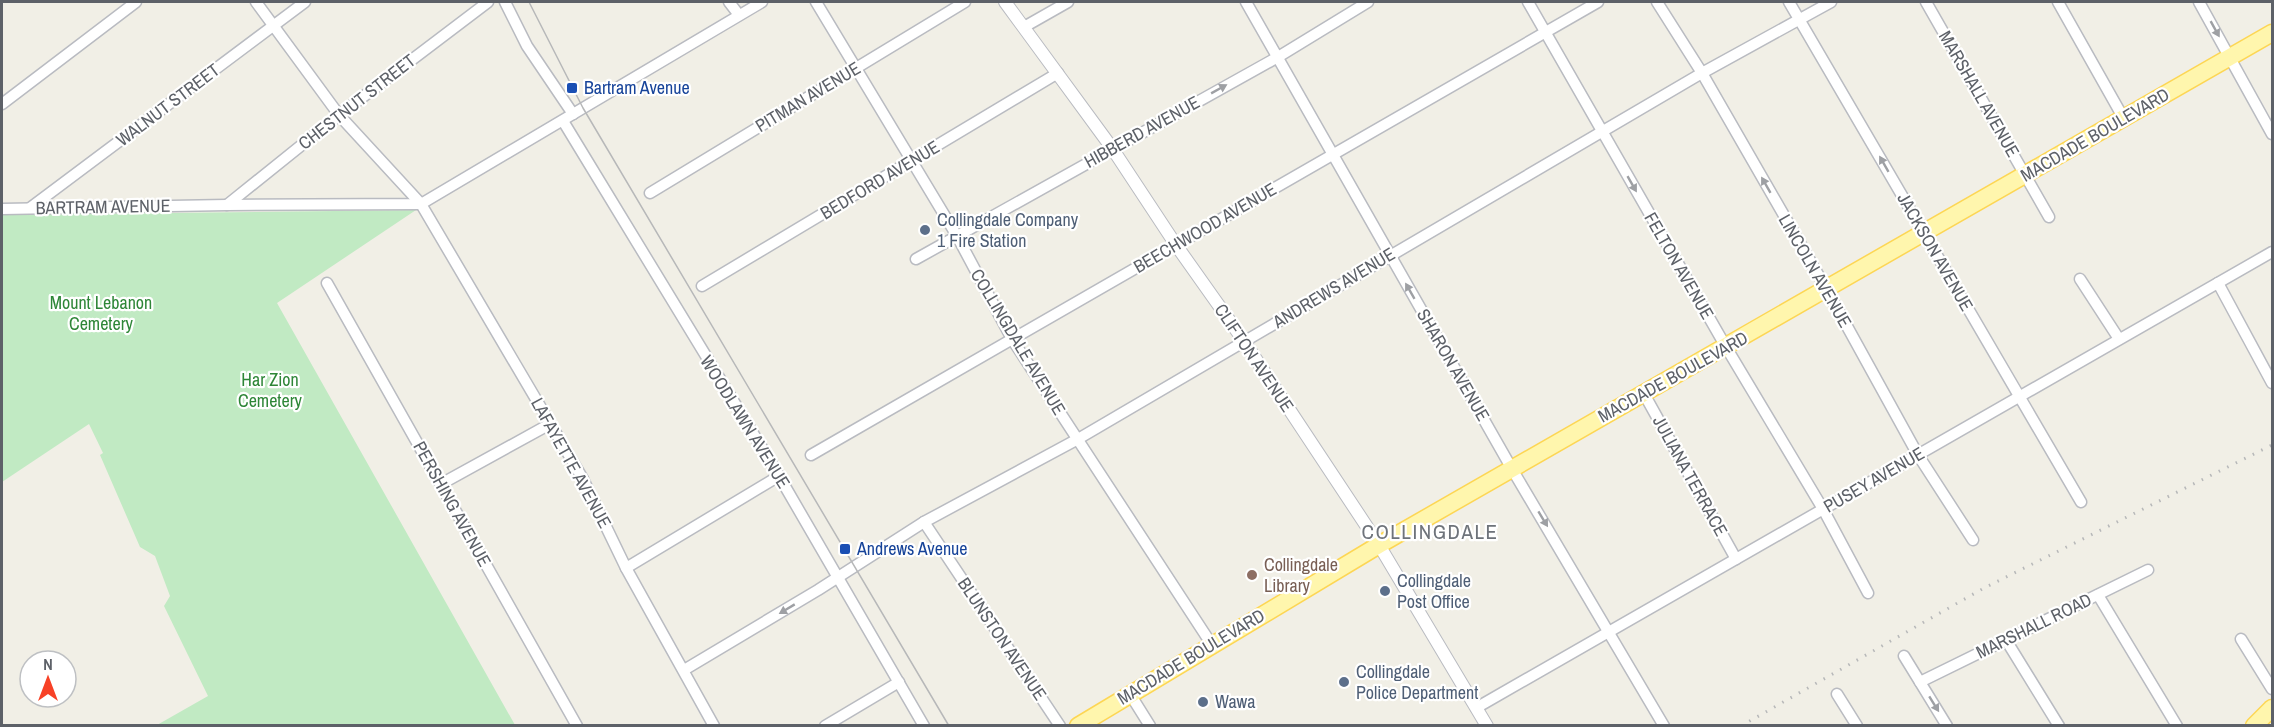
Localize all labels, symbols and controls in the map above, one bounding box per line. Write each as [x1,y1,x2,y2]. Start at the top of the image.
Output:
one-way arrow [2210,21,2220,38]
street label: MARSHALL AVENUE [1933,26,2026,161]
street label: CHESTNUT STREET [293,48,421,155]
street label: PITMAN AVENUE [750,55,865,138]
street label: WALNUT STREET [111,57,225,152]
place label: Bartram Avenue [584,75,690,100]
marker: Bartram Avenue [565,81,579,95]
street label: MACDADE BOULEVARD [2016,82,2174,187]
one-way arrow [1211,84,1228,94]
street label: HIBBERD AVENUE [1079,89,1204,174]
street label: BEDFORD AVENUE [815,134,944,225]
one-way arrow [1878,156,1889,172]
street label: BEECHWOOD AVENUE [1129,176,1281,279]
one-way arrow [1627,176,1637,193]
one-way arrow [1761,177,1772,193]
street label: JACKSON AVENUE [1891,188,1979,315]
street label: BARTRAM AVENUE [35,193,171,220]
place label: Collingdale Company 1 Fire Station [937,207,1079,253]
street label: FELTON AVENUE [1639,208,1720,324]
street label: LINCOLN AVENUE [1773,210,1858,332]
marker: Collingdale Company 1 Fire Station [918,223,932,237]
street label: ANDREWS AVENUE [1267,241,1399,334]
street label: COLLINGDALE AVENUE [965,264,1072,419]
one-way arrow [1405,282,1415,299]
park label: Mount Lebanon Cemetery [50,290,152,336]
street label: CLIFTON AVENUE [1209,299,1300,417]
street label: SHARON AVENUE [1411,304,1496,426]
street label: MACDADE BOULEVARD [1593,325,1752,428]
street label: WOODLAWN AVENUE [694,350,796,493]
park label: Har Zion Cemetery [238,367,303,413]
street label: LAFAYETTE AVENUE [525,393,618,532]
street label: JULIANA TERRACE [1647,411,1734,541]
street label: PERSHING AVENUE [408,436,497,571]
street label: PUSEY AVENUE [1819,441,1929,519]
one-way arrow [1537,511,1548,527]
district label: COLLINGDALE [1361,517,1499,546]
place label: Andrews Avenue [856,536,968,561]
marker: Andrews Avenue [838,542,852,556]
place label: Collingdale Library [1264,552,1338,598]
marker: Collingdale Library [1245,568,1259,582]
place label: Collingdale Post Office [1397,568,1471,614]
street label: BLUNSTON AVENUE [952,572,1053,705]
marker: Collingdale Post Office [1378,584,1392,598]
street label: MARSHALL ROAD [1972,587,2096,664]
street label: MACDADE BOULEVARD [1112,603,1269,711]
one-way arrow [778,604,795,614]
north arrow [18,649,78,709]
text: N [43,653,53,675]
place label: Collingdale Police Department [1356,659,1478,705]
marker: Collingdale Police Department [1337,675,1351,689]
place label: Wawa [1215,689,1255,714]
marker: Wawa [1196,695,1210,709]
one-way arrow [1928,695,1939,712]

